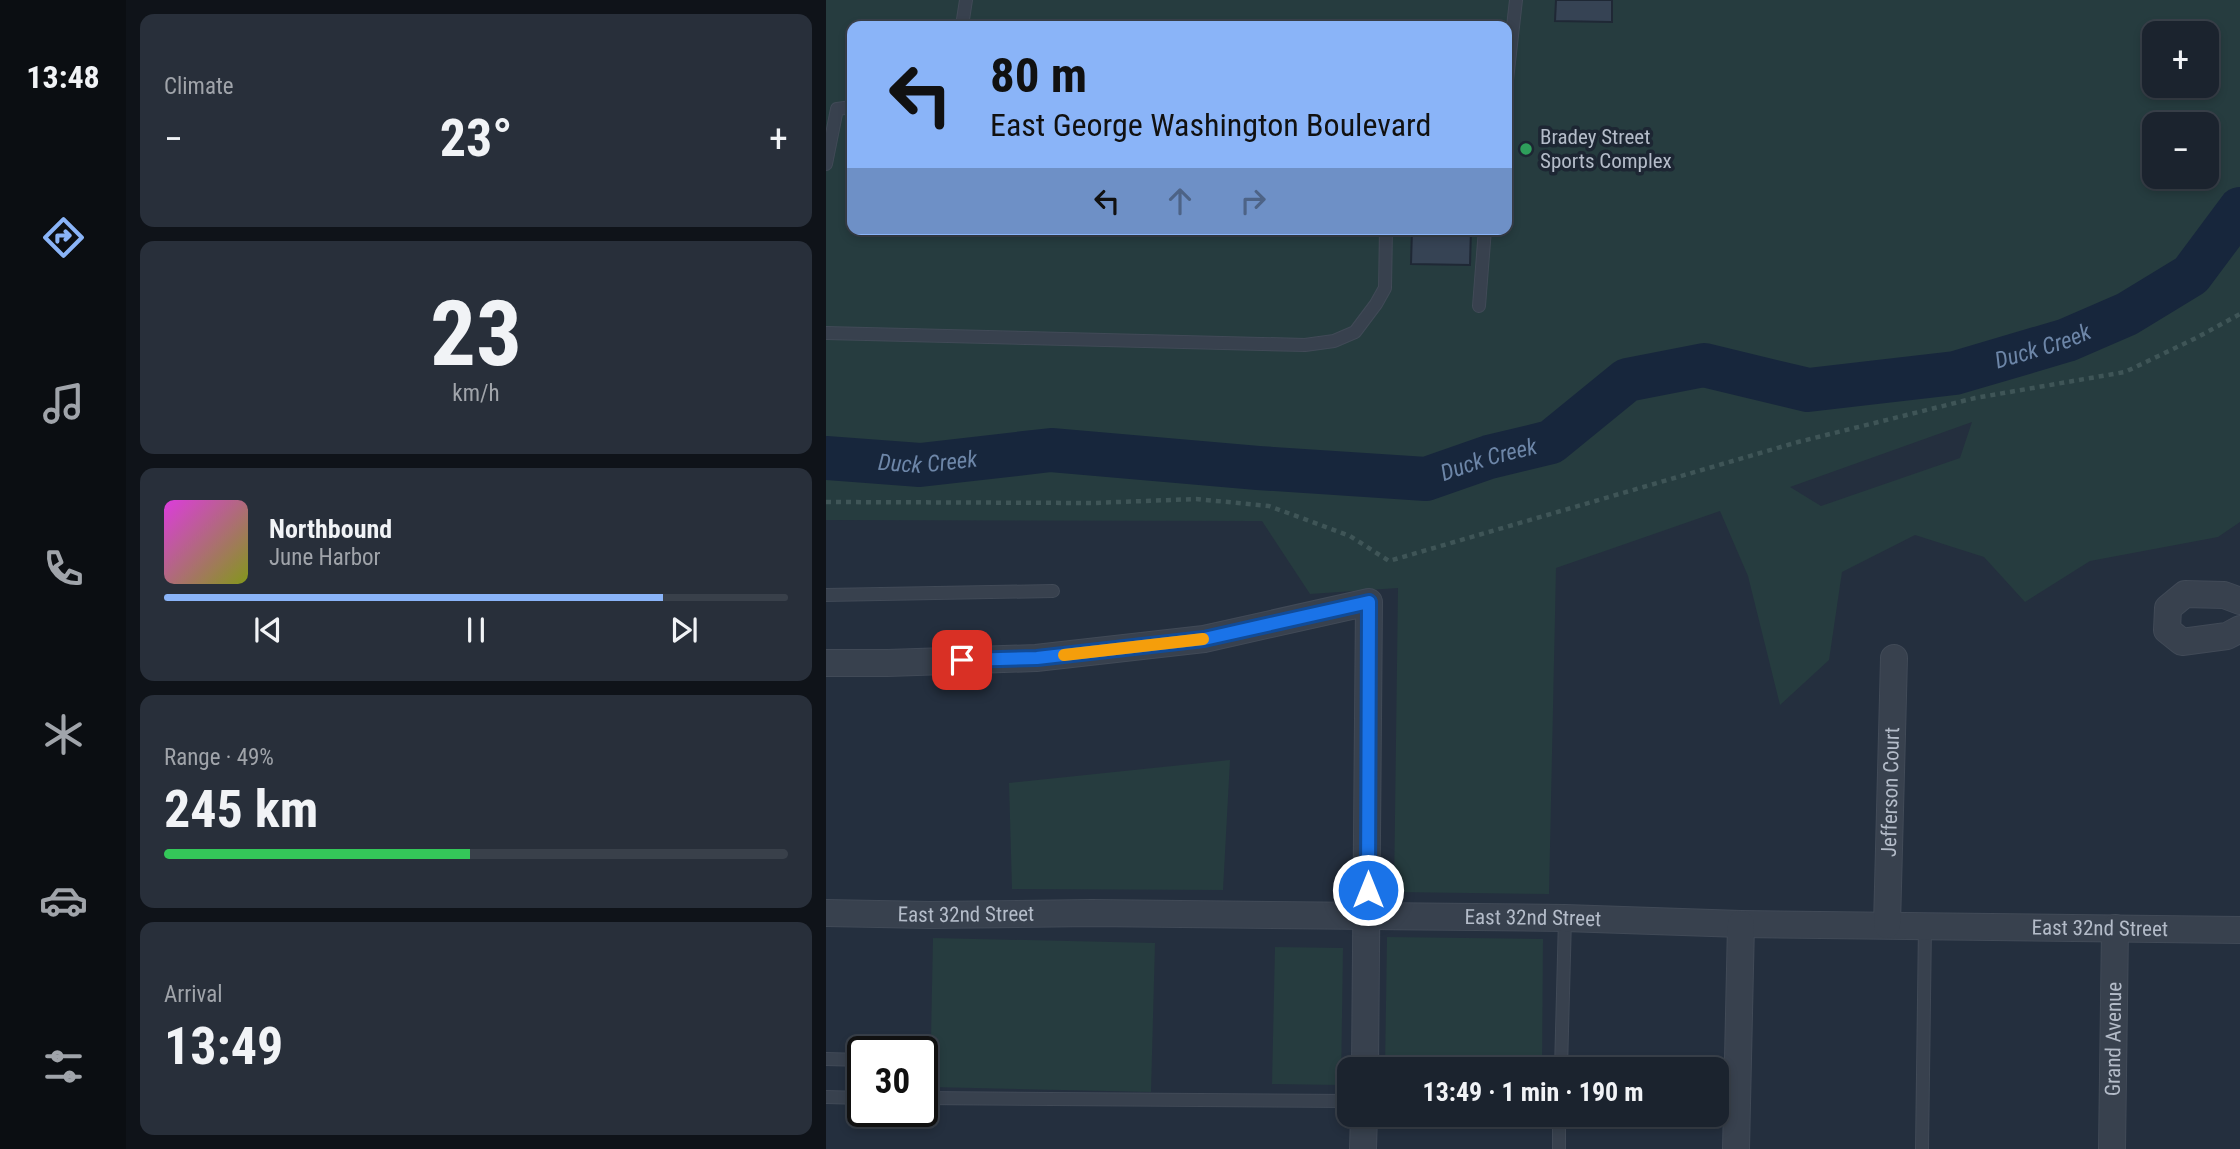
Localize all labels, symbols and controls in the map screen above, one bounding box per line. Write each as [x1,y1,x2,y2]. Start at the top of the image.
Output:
map controls [2142,21,2219,189]
button: + [2142,21,2219,98]
text: 80 m [990,47,1087,104]
icon: left [875,49,966,140]
text: 13:48 [26,58,100,96]
text: Climate [164,73,234,100]
text: East George Washington Boulevard [990,106,1431,144]
text: 23° [440,108,512,169]
button: − [2142,112,2219,189]
text: − [164,117,183,161]
text: + [769,117,788,161]
place label: Bradey Street Sports Complex [1540,125,1672,173]
marker: Bradey Street Sports Complex [1518,141,1534,157]
icon: left [1088,182,1126,220]
icon: ahead [1161,182,1199,220]
icon: right [1234,182,1272,220]
icon: directions [39,213,88,262]
text: 23 [430,281,522,387]
water label: Duck Creek [1992,318,2096,375]
icon: music [39,379,88,428]
text: km/h [452,380,500,407]
water label: Duck Creek [1437,433,1541,487]
water label: Duck Creek [877,445,980,479]
text: Northbound [269,514,392,544]
icon: phone [39,544,88,593]
text: June Harbor [269,544,381,571]
icon: previous [249,611,287,649]
icon: pause [457,611,495,649]
icon: next [665,611,703,649]
pin [932,630,992,690]
icon: arrive [943,641,981,679]
icon: climate [39,710,88,759]
street label: Jefferson Court [1877,727,1904,857]
text: Range · 49% [164,744,274,771]
text: 245 km [164,779,318,840]
position arrow [1331,853,1405,927]
icon: car [39,876,88,925]
street label: East 32nd Street [897,902,1034,927]
street label: East 32nd Street [1465,905,1602,931]
street label: East 32nd Street [2031,915,2168,941]
text: Arrival [164,981,223,1008]
street label: Grand Avenue [2101,982,2126,1096]
text: 13:49 [164,1016,283,1077]
speed limit sign: 30 [847,1036,938,1127]
icon: filters [39,1042,88,1091]
text: 13:49 · 1 min · 190 m [1423,1077,1643,1107]

